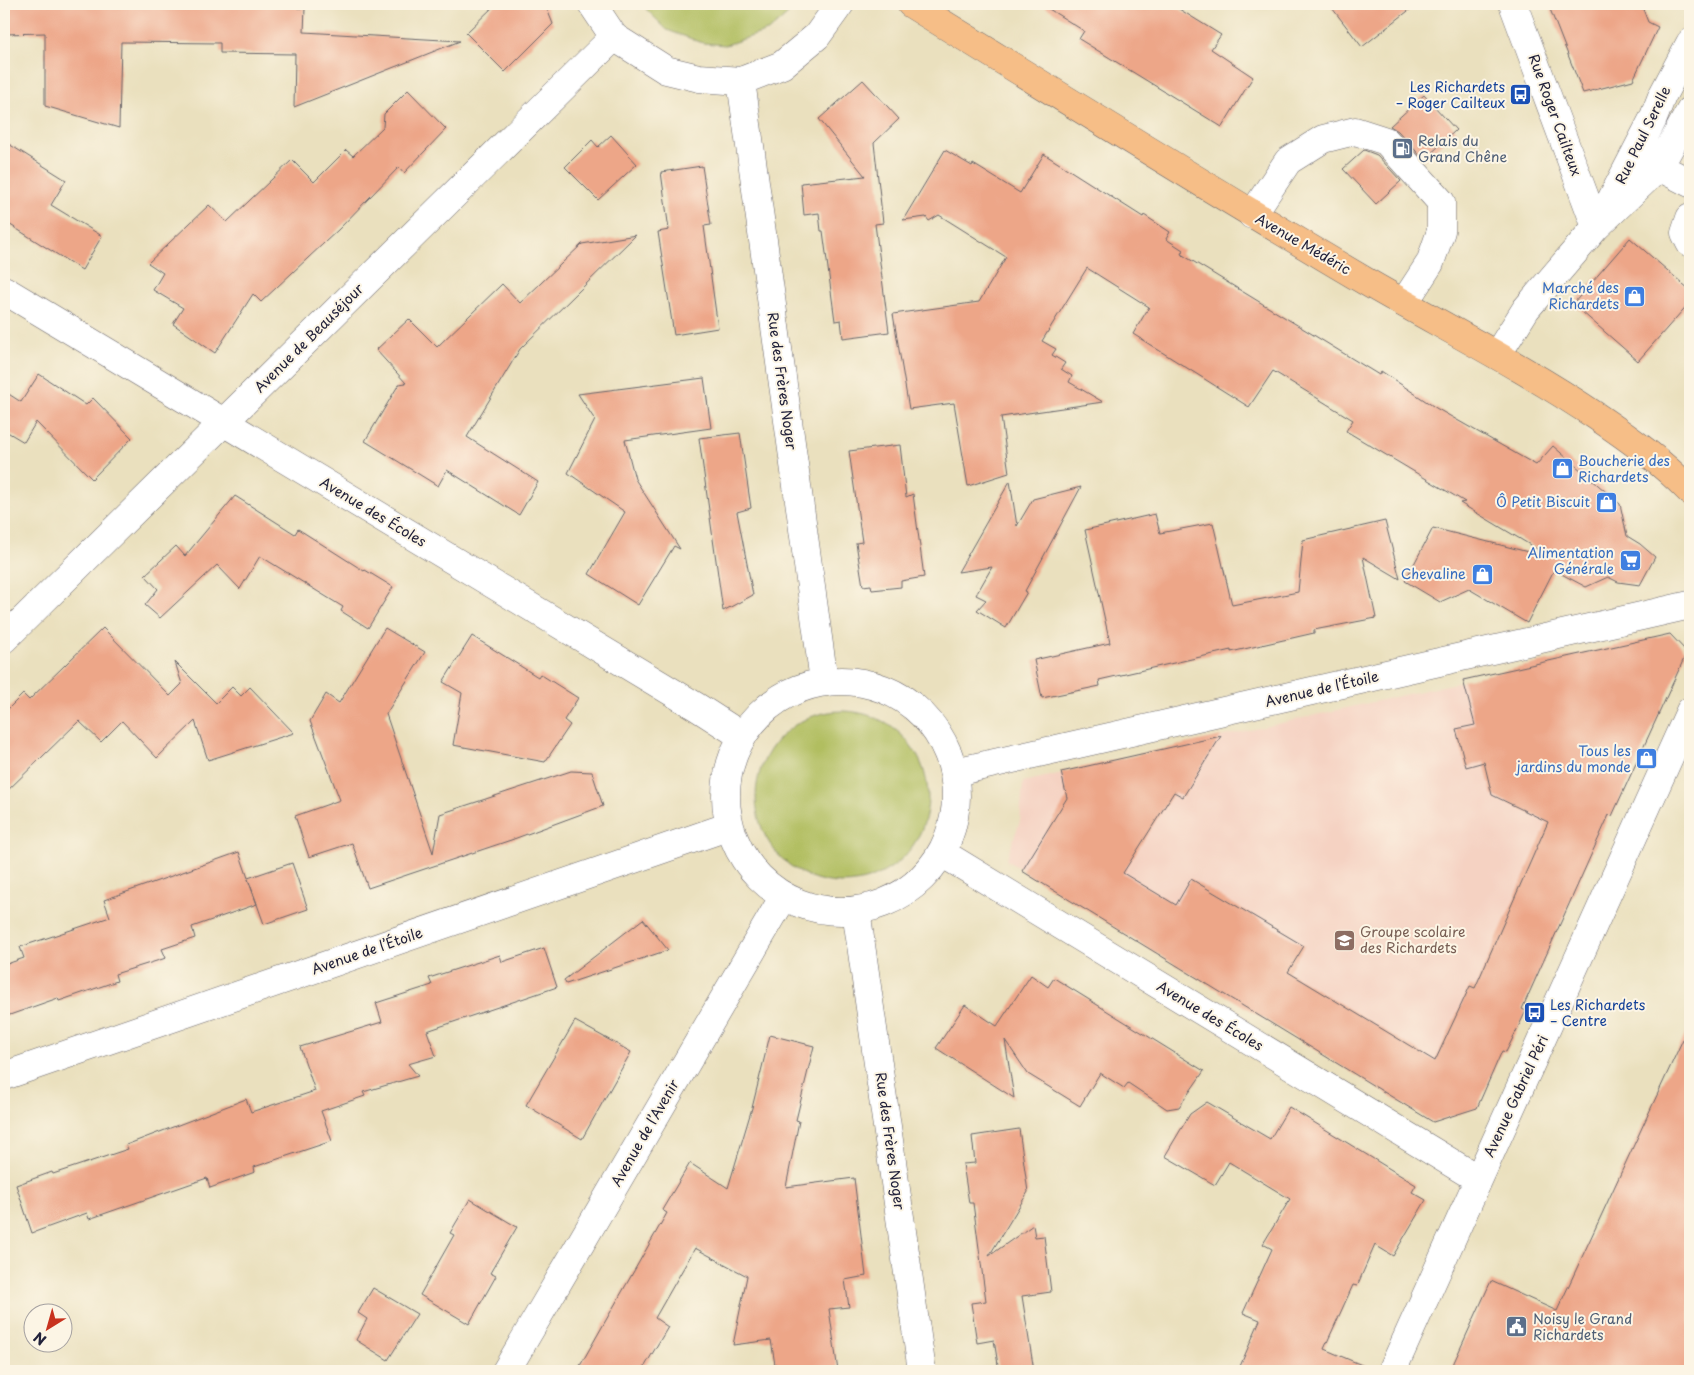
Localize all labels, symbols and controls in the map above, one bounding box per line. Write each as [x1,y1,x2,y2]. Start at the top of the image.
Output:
street label: Rue Roger Cailteux [1524,51,1587,179]
place label: Les Richardets – Roger Cailteux [1396,76,1505,113]
street label: Rue Paul Serelle [1610,82,1675,187]
bus stop icon: Les Richardets – Roger Cailteux [1509,83,1533,107]
place label: Relais du Grand Chêne [1418,130,1507,167]
fuel station icon: Relais du Grand Chêne [1390,137,1414,161]
street label: Avenue Médéric [1252,208,1355,279]
place label: Marché des Richardets [1542,277,1619,314]
street label: Avenue de Beauséjour [249,278,368,397]
shop icon: Marché des Richardets [1623,284,1647,308]
street label: Rue des Frères Noger [762,311,803,452]
place label: Boucherie des Richardets [1578,450,1670,487]
shop icon: Boucherie des Richardets [1550,457,1574,481]
street label: Avenue des Écoles [316,471,430,552]
shop icon: Ô Petit Biscuit [1594,490,1618,514]
place label: Ô Petit Biscuit [1496,491,1591,512]
place label: Alimentation Générale [1527,542,1614,579]
supermarket icon: Alimentation Générale [1618,549,1642,573]
shop icon: Chevaline [1470,562,1494,586]
place label: Chevaline [1401,563,1466,584]
street label: Avenue de l’Étoile [1263,665,1381,712]
place label: Tous les jardins du monde [1514,740,1631,777]
shop icon: Tous les jardins du monde [1635,747,1659,771]
place label: Groupe scolaire des Richardets [1360,921,1466,958]
street label: Avenue de l’Étoile [308,922,425,979]
school or university icon: Groupe scolaire des Richardets [1332,928,1356,952]
street label: Avenue des Écoles [1153,975,1267,1056]
place label: Les Richardets – Centre [1550,994,1646,1031]
bus stop icon: Les Richardets – Centre [1522,1001,1546,1025]
street label: Avenue Gabriel Péri [1478,1031,1553,1160]
street label: Rue des Frères Noger [870,1071,911,1212]
street label: Avenue de l’Avenir [605,1075,684,1190]
north arrow [22,1302,72,1352]
place label: Noisy le Grand Richardets [1533,1308,1632,1345]
public building icon: Noisy le Grand Richardets [1505,1315,1529,1339]
text: N [29,1327,51,1351]

